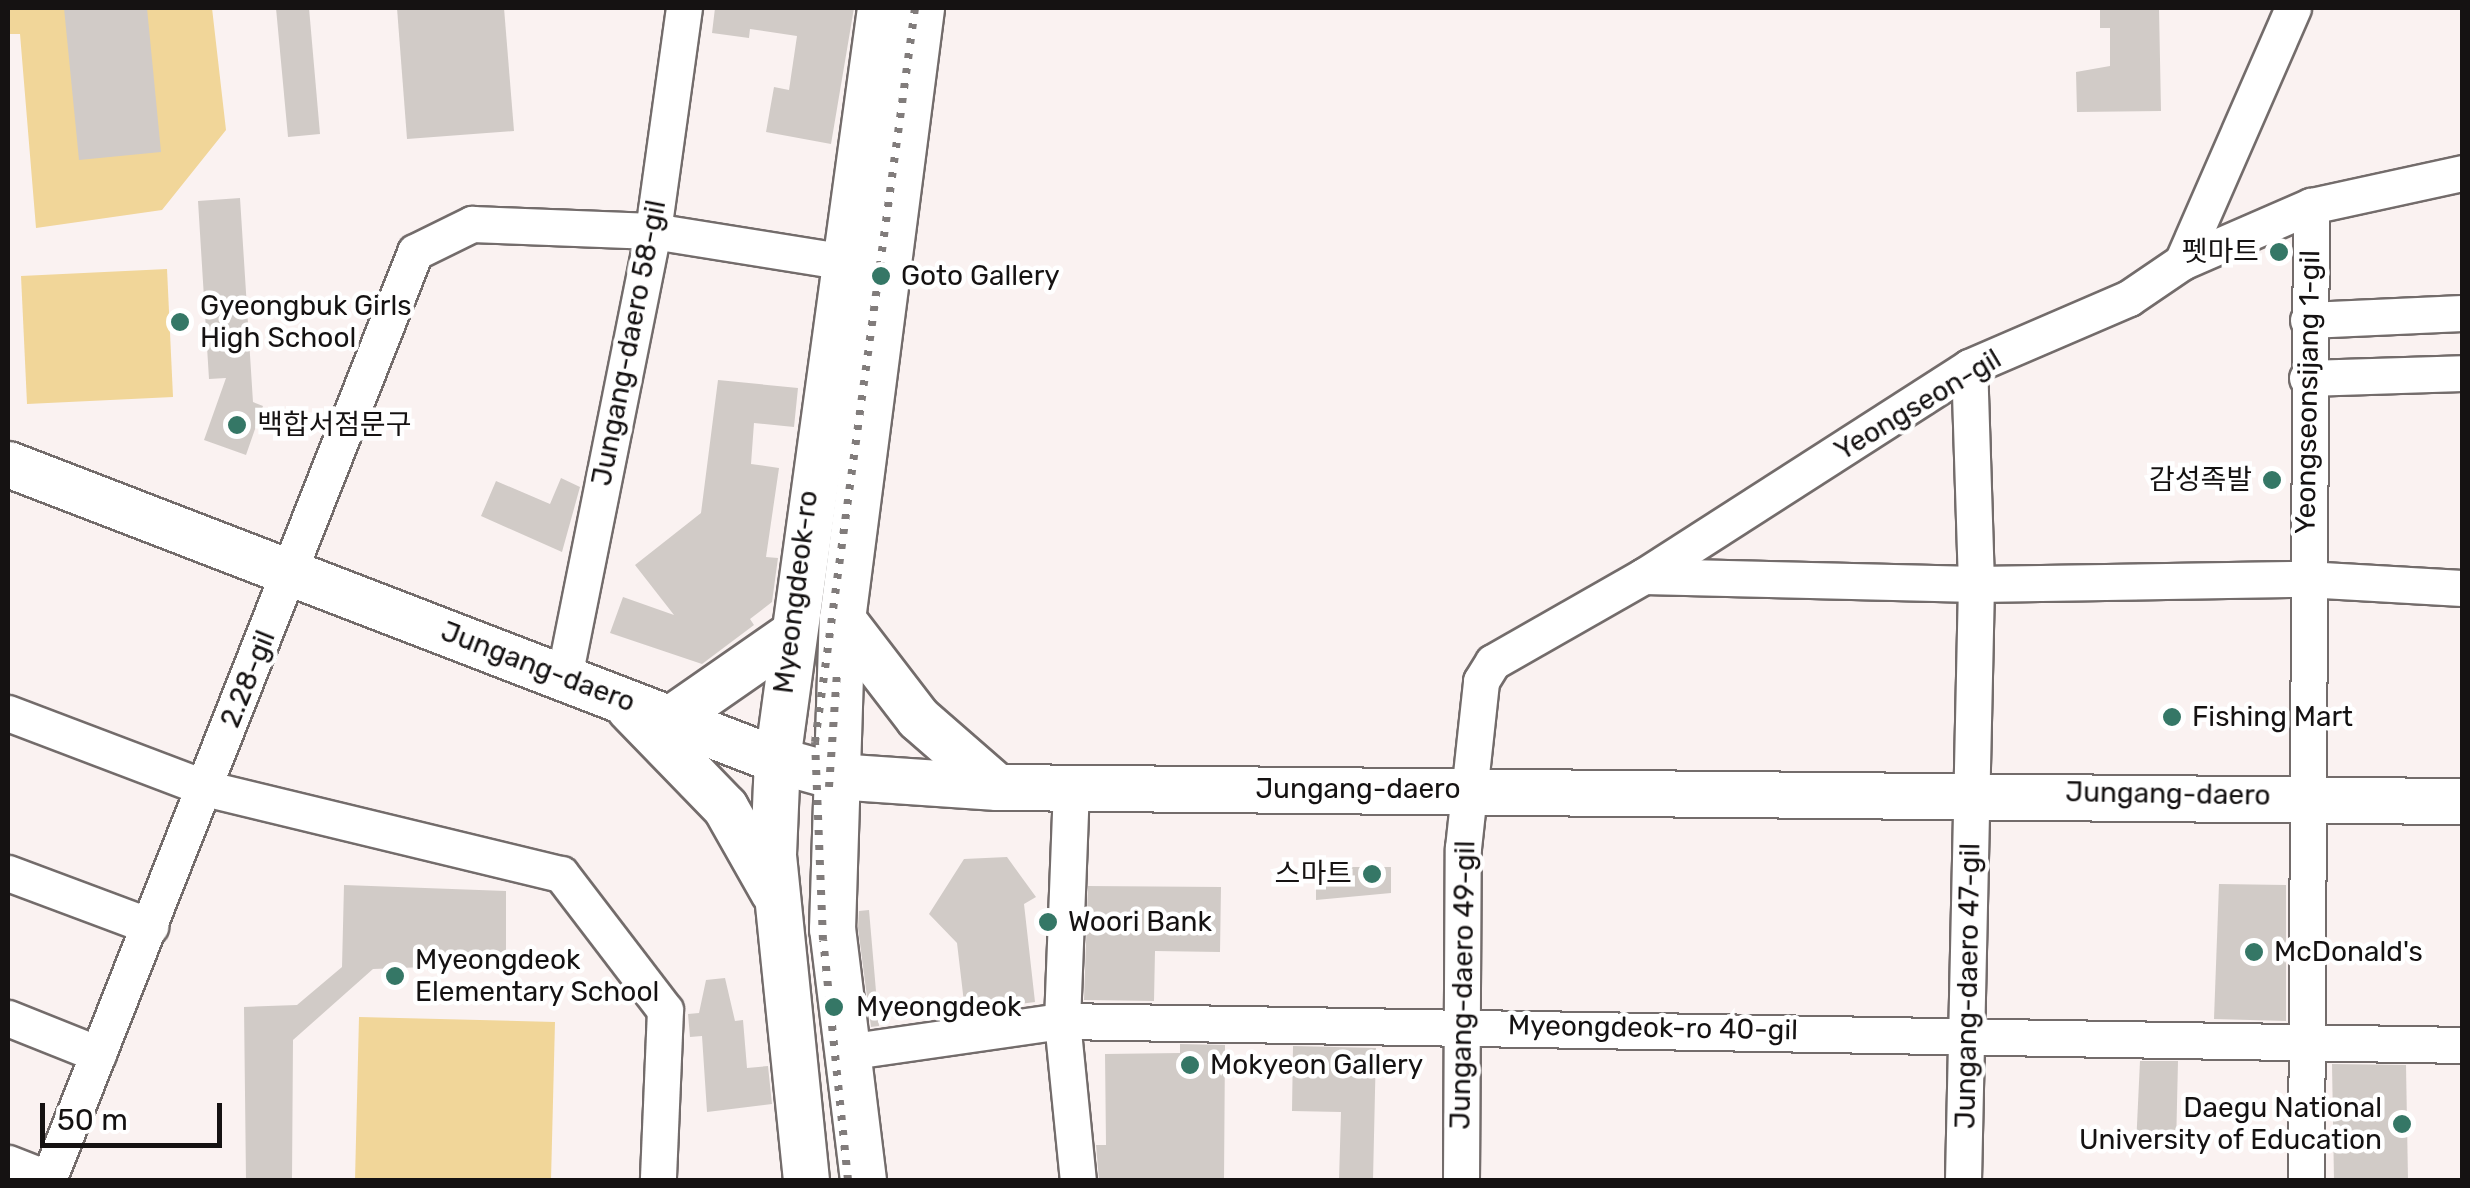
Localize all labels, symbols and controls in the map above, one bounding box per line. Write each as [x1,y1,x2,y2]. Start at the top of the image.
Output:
street label: Jungang-daero 58-gil [585,197,673,489]
place label: 펫마트 [2182,235,2259,269]
marker: 펫마트 [2268,241,2290,263]
street label: Yeongseonsijang 1-gil [2289,250,2327,534]
place label: Goto Gallery [901,259,1060,293]
marker: Goto Gallery [870,265,892,287]
place label: Gyeongbuk Girls High School [200,289,412,355]
marker: Gyeongbuk Girls High School [169,311,191,333]
street label: Yeongseon-gil [1829,342,2007,468]
place label: 백합서점문구 [257,408,412,442]
marker: 백합서점문구 [226,414,248,436]
place label: 감성족발 [2149,463,2252,497]
marker: 감성족발 [2261,469,2283,491]
street label: Myeongdeok-ro [767,489,825,695]
street label: Jungang-daero [436,615,640,719]
street label: 2.28-gil [213,626,283,732]
place label: Fishing Mart [2192,700,2353,734]
marker: Fishing Mart [2161,706,2183,728]
street label: Jungang-daero [1255,772,1461,806]
street label: Jungang-daero [2065,775,2271,813]
street label: Jungang-daero 49-gil [1444,840,1482,1130]
street label: Jungang-daero 47-gil [1949,843,1987,1129]
place label: 스마트 [1275,857,1352,891]
marker: 스마트 [1361,863,1383,885]
place label: Woori Bank [1068,905,1212,939]
marker: Woori Bank [1037,911,1059,933]
place label: McDonald's [2274,935,2423,969]
marker: McDonald's [2243,941,2265,963]
place label: Myeongdeok Elementary School [415,943,660,1009]
marker: Myeongdeok Elementary School [384,965,406,987]
place label: Myeongdeok [856,990,1021,1024]
marker: Myeongdeok [821,994,847,1020]
street label: Myeongdeok-ro 40-gil [1508,1009,1798,1047]
place label: Mokyeon Gallery [1210,1048,1423,1082]
marker: Mokyeon Gallery [1179,1054,1201,1076]
scale bar [45,1083,228,1145]
place label: Daegu National University of Education [2078,1091,2382,1157]
text: 50 m [57,1102,128,1138]
marker: Daegu National University of Education [2391,1113,2413,1135]

